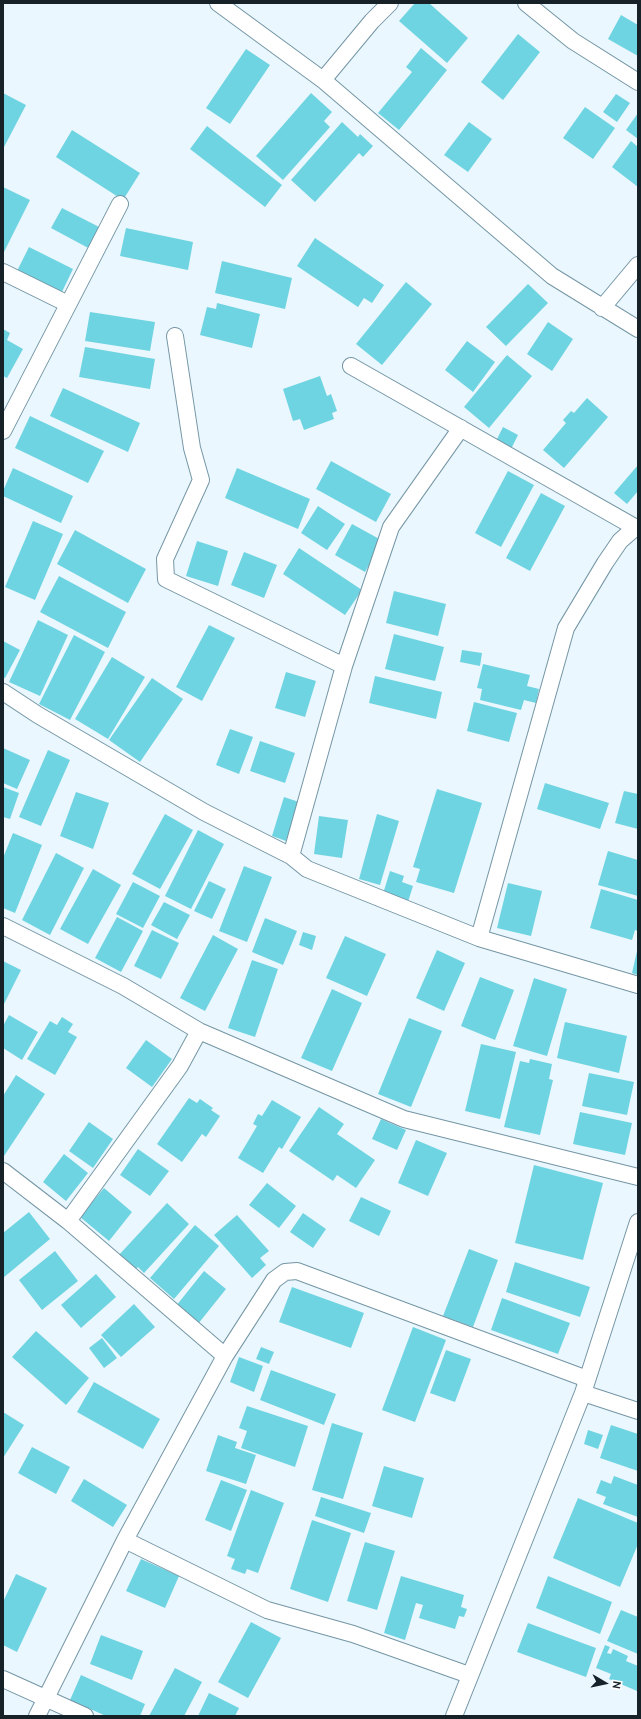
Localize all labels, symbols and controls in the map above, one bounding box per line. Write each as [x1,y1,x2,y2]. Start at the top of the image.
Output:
north arrow [585,1663,625,1703]
text: N [609,1680,624,1690]

